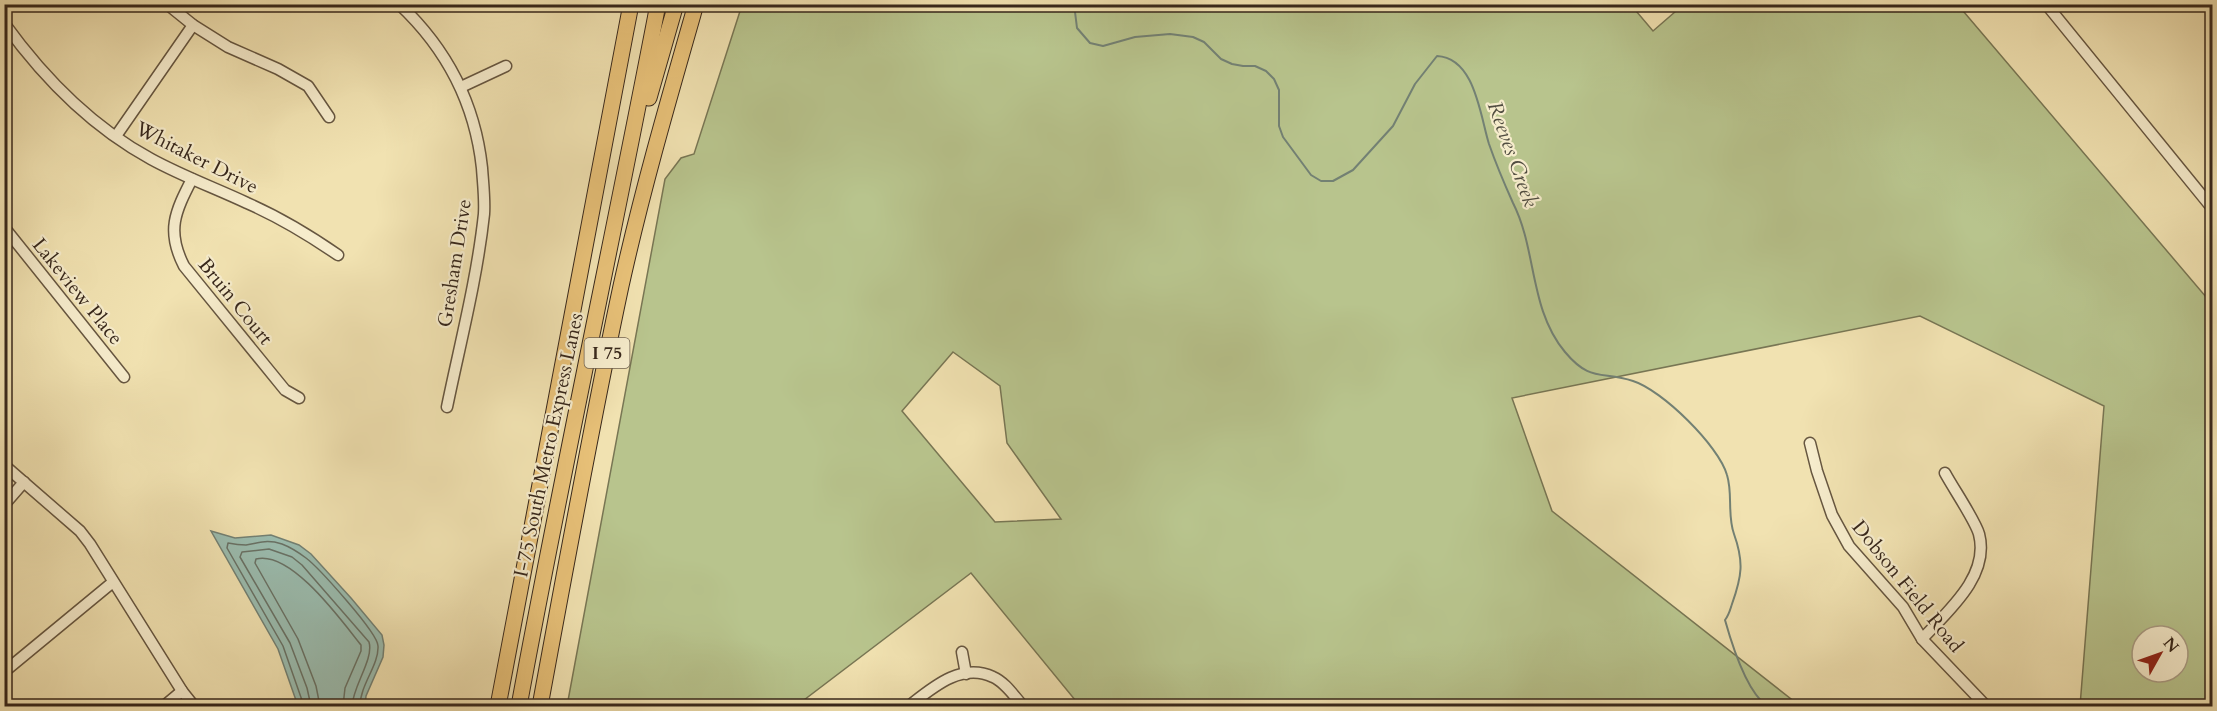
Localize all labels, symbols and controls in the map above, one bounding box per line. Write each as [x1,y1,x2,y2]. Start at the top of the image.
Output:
water label: Reeves Creek [1480,97,1545,212]
street label: Whitaker Drive [130,114,263,200]
street label: Gresham Drive [431,197,478,329]
street label: Lakeview Place [26,232,129,351]
street label: Bruin Court [192,252,280,351]
street label: I-75 South Metro Express Lanes [507,310,590,580]
road number: I 75 [584,338,630,368]
street label: Dobson Field Road [1846,514,1970,658]
north arrow [2130,624,2190,684]
text: N [2158,633,2184,657]

